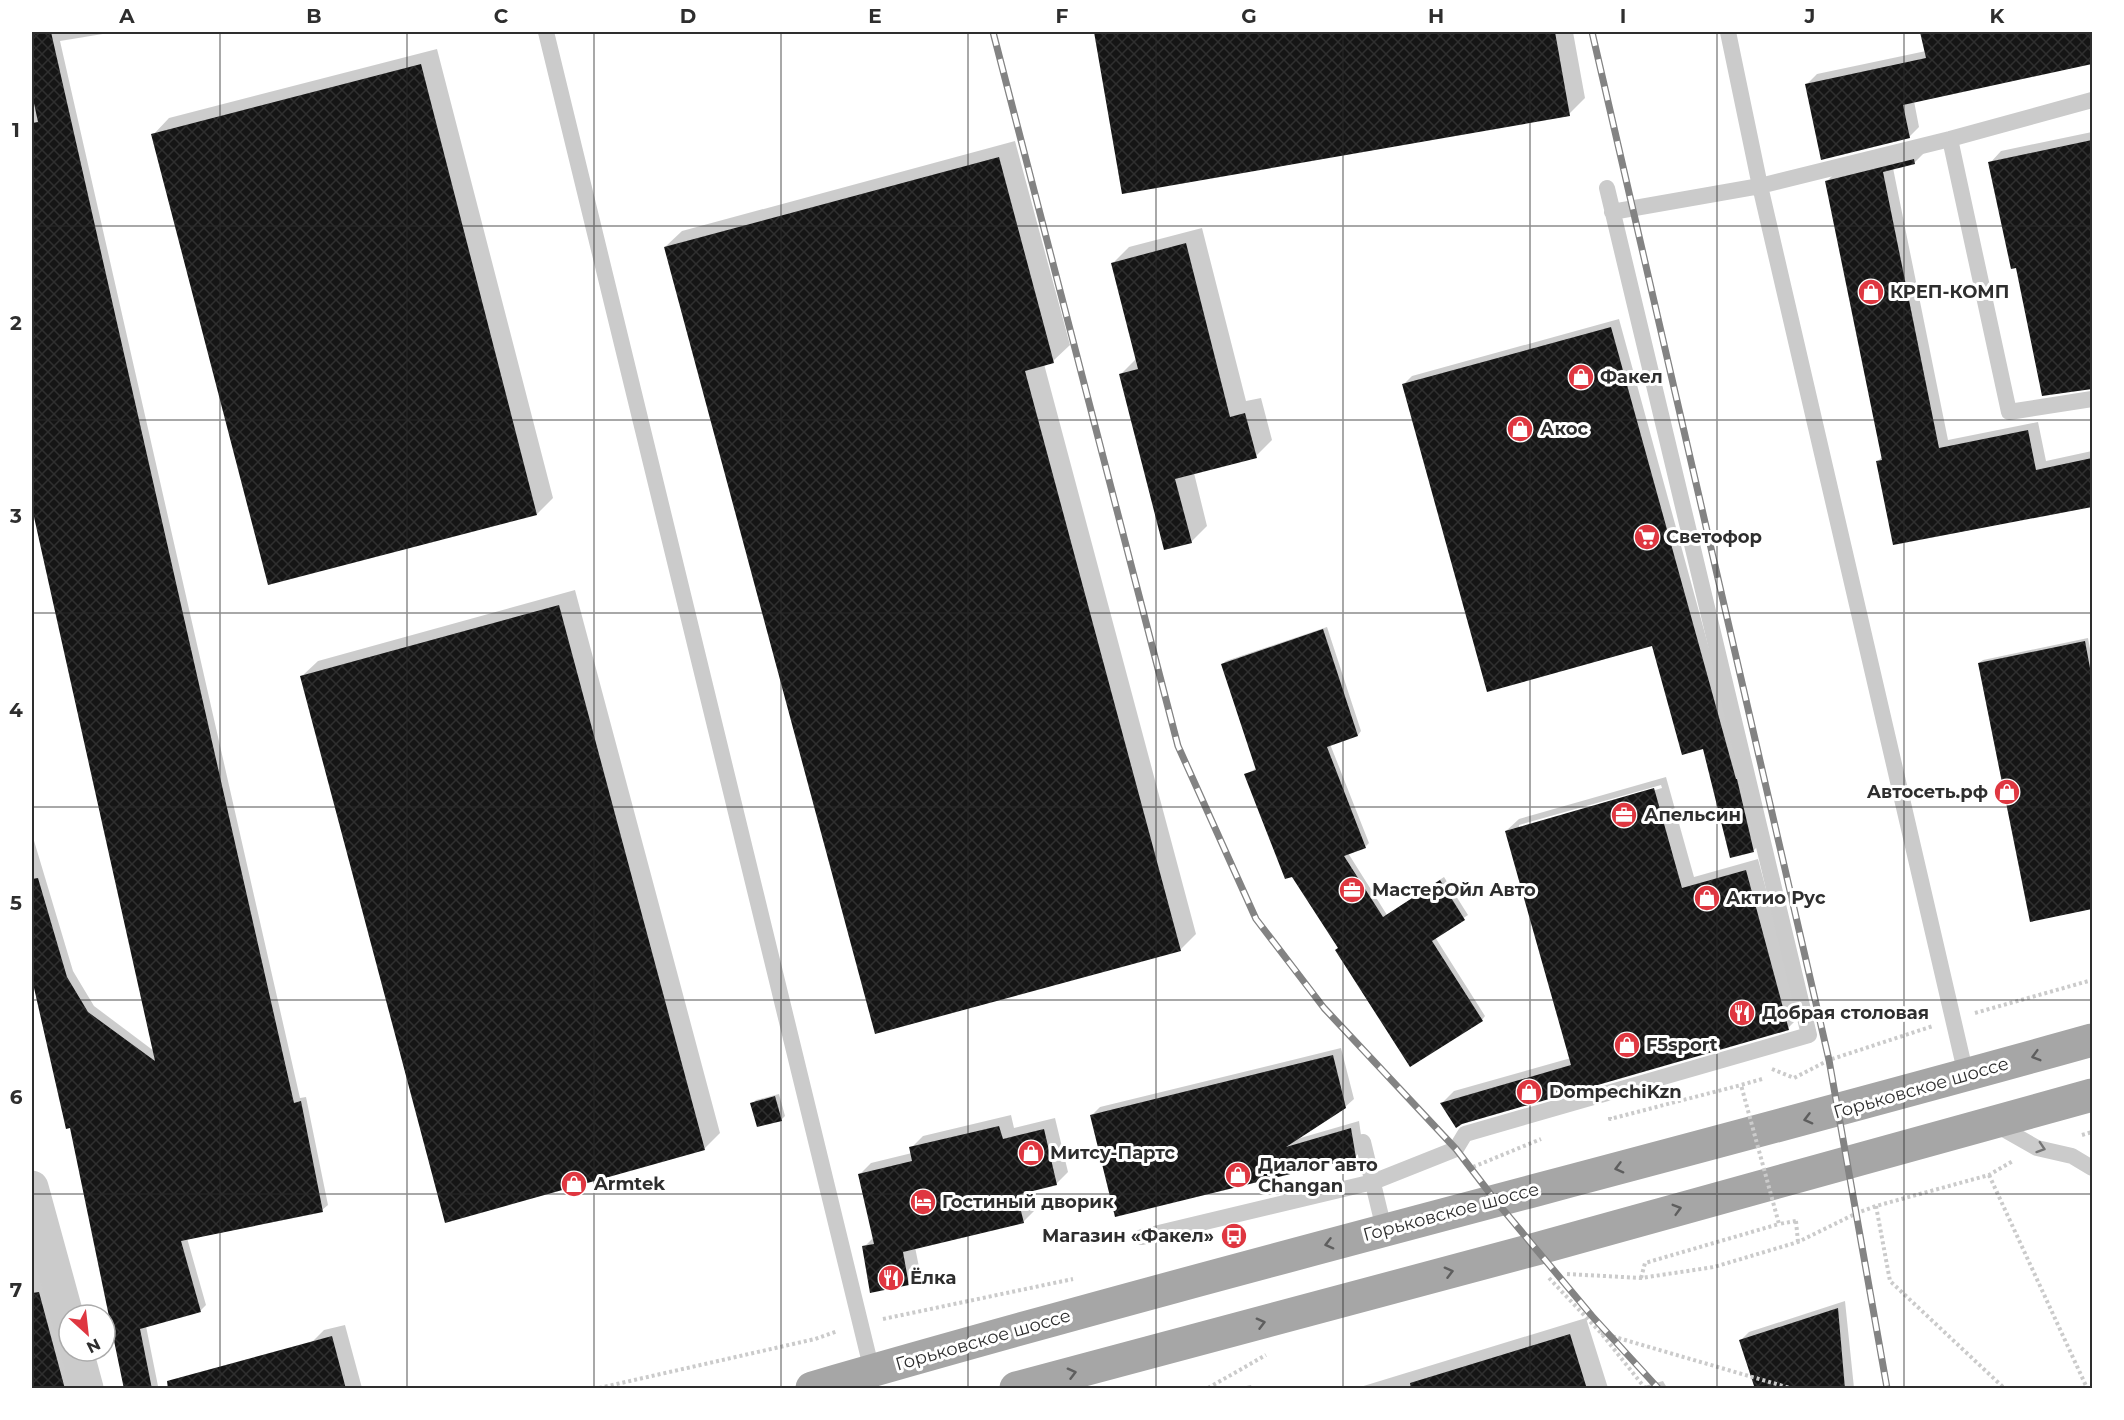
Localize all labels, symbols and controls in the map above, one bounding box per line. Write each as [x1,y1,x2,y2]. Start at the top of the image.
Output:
text: A [118,4,135,28]
text: B [306,4,322,28]
text: C [494,4,509,28]
text: D [680,4,696,28]
text: E [868,4,882,28]
text: F [1056,4,1069,28]
text: G [1241,4,1257,28]
text: H [1428,4,1444,28]
text: I [1620,4,1626,28]
text: J [1804,4,1815,28]
text: K [1990,4,2006,28]
text: 1 [12,118,20,142]
shop icon: КРЕП-КОМП [1856,277,1886,307]
place label: КРЕП-КОМП [1890,281,2009,303]
text: 2 [10,311,22,335]
shop icon: Факел [1566,362,1596,392]
place label: Факел [1600,366,1663,388]
shop icon: Акос [1505,414,1535,444]
place label: Акос [1540,418,1588,440]
text: 3 [9,504,22,528]
supermarket icon: Светофор [1632,522,1662,552]
place label: Светофор [1666,526,1762,548]
text: 4 [9,698,23,722]
shop icon: Автосеть.рф [1992,777,2022,807]
place label: Автосеть.рф [1867,781,1988,803]
office icon: Апельсин [1609,800,1639,830]
place label: Апельсин [1644,804,1741,826]
office icon: МастерОйл Авто [1337,875,1367,905]
place label: МастерОйл Авто [1372,879,1536,901]
shop icon: Актио Рус [1692,883,1722,913]
place label: Актио Рус [1726,887,1826,909]
text: 5 [10,891,22,915]
restaurant icon: Добрая столовая [1727,998,1757,1028]
place label: Добрая столовая [1762,1002,1929,1024]
shop icon: F5sport [1612,1030,1642,1060]
place label: F5sport [1646,1034,1718,1056]
one-way arrow [2031,1049,2042,1061]
street label: Горьковское шоссе [1831,1052,2011,1124]
shop icon: DompechiKzn [1514,1077,1544,1107]
place label: DompechiKzn [1549,1081,1682,1103]
text: 6 [10,1085,23,1109]
one-way arrow [1803,1112,1814,1124]
shop icon: Митсу-Партс [1016,1138,1046,1168]
one-way arrow [2036,1141,2046,1153]
place label: Митсу-Партс [1050,1142,1175,1164]
place label: Диалог авто Changan [1258,1154,1378,1197]
shop icon: Диалог авто Changan [1223,1160,1253,1190]
one-way arrow [1614,1161,1625,1173]
shop icon: Armtek [559,1169,589,1199]
place label: Armtek [593,1173,665,1195]
street label: Горьковское шоссе [1361,1178,1541,1246]
hotel icon: Гостиный дворик [908,1187,938,1217]
place label: Гостиный дворик [942,1191,1114,1213]
one-way arrow [1671,1204,1682,1216]
bus stop icon: Магазин «Факел» [1219,1221,1249,1251]
place label: Магазин «Факел» [1042,1225,1214,1247]
one-way arrow [1324,1237,1334,1250]
restaurant icon: Ёлка [876,1263,906,1293]
place label: Ёлка [910,1267,956,1289]
one-way arrow [1443,1267,1454,1279]
text: 7 [10,1278,22,1302]
north arrow [57,1303,117,1363]
street label: Горьковское шоссе [893,1304,1073,1376]
one-way arrow [1255,1318,1265,1330]
text: N [84,1335,104,1357]
one-way arrow [1067,1368,1077,1381]

